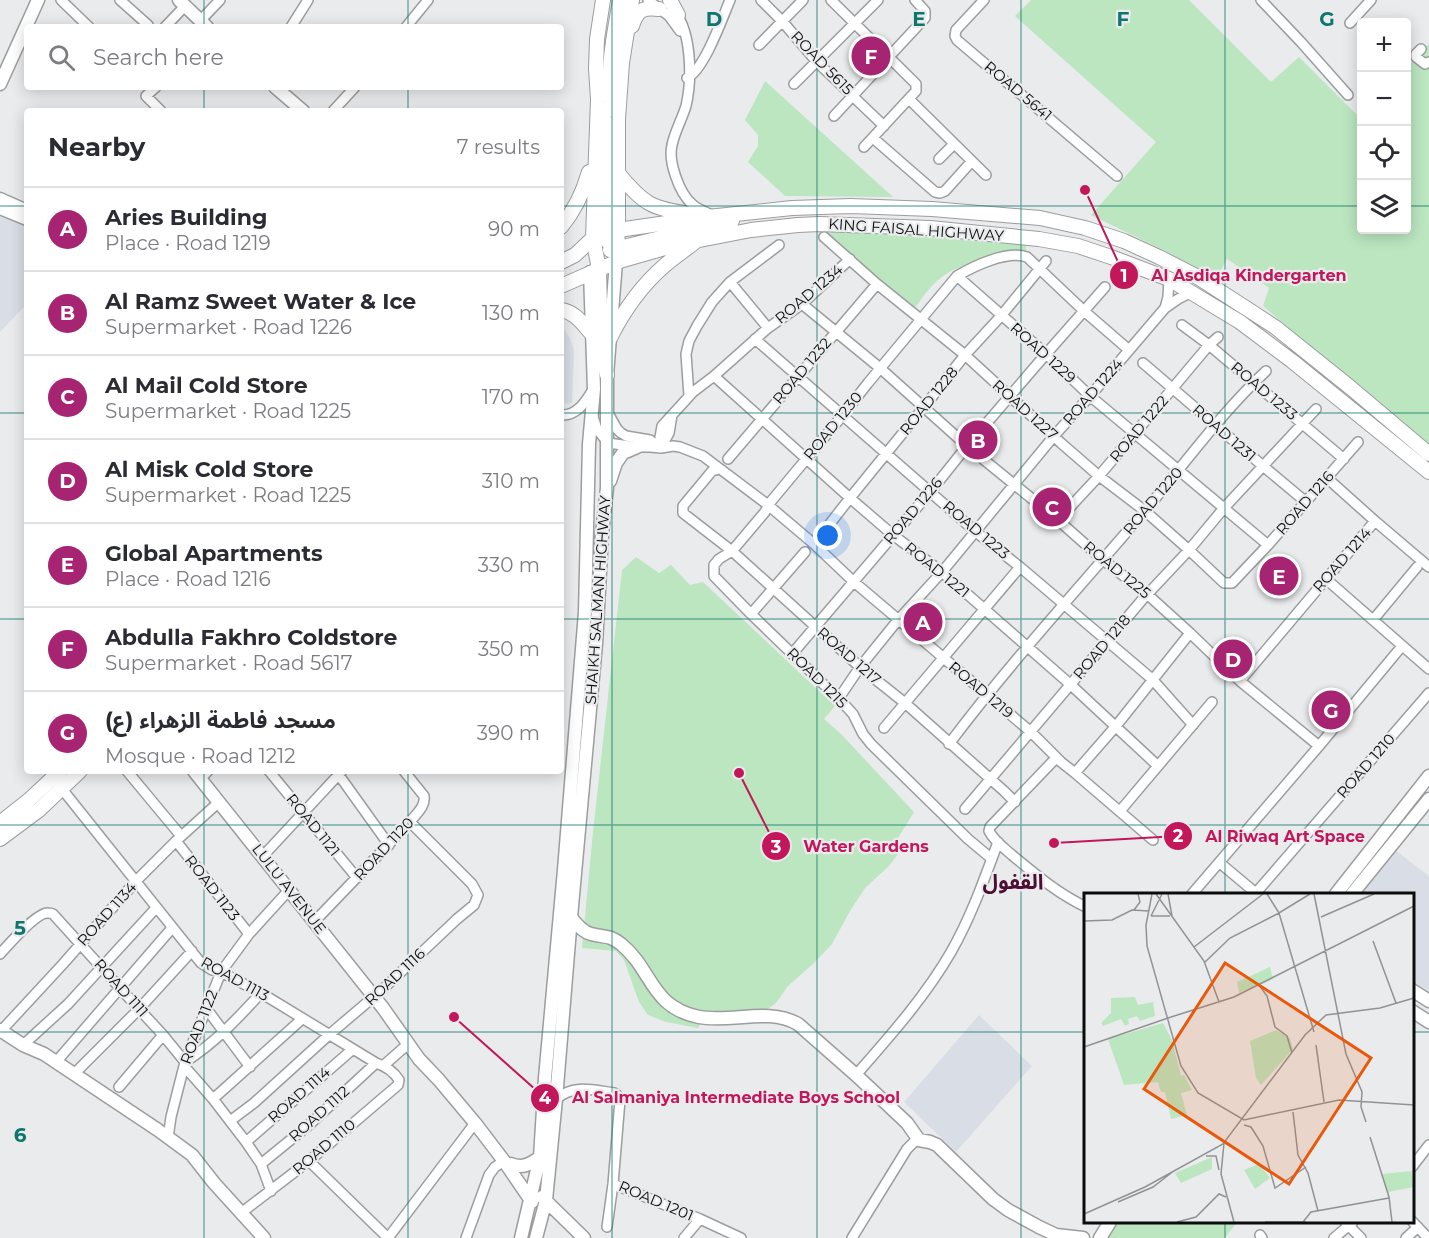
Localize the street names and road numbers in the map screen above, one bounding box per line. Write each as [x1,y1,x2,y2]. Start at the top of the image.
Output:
street label: ROAD 5615 [787,27,858,99]
street label: ROAD 5641 [980,57,1056,125]
street label: KING FAISAL HIGHWAY [828,214,1005,245]
street label: ROAD 1234 [771,260,847,327]
street label: ROAD 1229 [1007,318,1080,387]
street label: ROAD 1232 [768,333,835,408]
street label: ROAD 1224 [1058,354,1127,429]
street label: ROAD 1233 [1227,357,1302,424]
street label: ROAD 1228 [895,363,962,439]
street label: ROAD 1227 [989,375,1062,444]
street label: ROAD 1230 [799,388,866,464]
street label: ROAD 1222 [1105,391,1172,466]
street label: ROAD 1231 [1189,400,1260,465]
street label: ROAD 1220 [1119,463,1187,538]
street label: ROAD 1216 [1272,467,1338,539]
street label: ROAD 1226 [879,473,946,548]
street label: SHAIKH SALMAN HIGHWAY [581,494,614,705]
street label: ROAD 1223 [939,496,1014,563]
street label: ROAD 1214 [1308,523,1375,596]
street label: ROAD 1225 [1080,537,1155,603]
street label: ROAD 1221 [901,538,974,602]
street label: ROAD 1218 [1069,610,1134,683]
street label: ROAD 1217 [813,623,885,689]
street label: ROAD 1215 [783,643,852,712]
street label: ROAD 1219 [945,657,1018,722]
street label: ROAD 1210 [1332,729,1399,802]
street label: ROAD 1121 [282,790,344,860]
street label: ROAD 1120 [350,813,418,884]
street label: LULU AVENUE [248,840,331,938]
street label: ROAD 1123 [181,851,244,924]
street label: ROAD 1134 [73,878,140,950]
street label: ROAD 1116 [360,944,429,1009]
street label: ROAD 1113 [198,952,273,1005]
street label: ROAD 1111 [90,955,153,1021]
street label: ROAD 1122 [176,987,221,1067]
street label: ROAD 1114 [264,1062,334,1127]
street label: ROAD 1112 [284,1081,353,1146]
street label: ROAD 1110 [288,1115,359,1178]
street label: ROAD 1201 [616,1176,697,1225]

